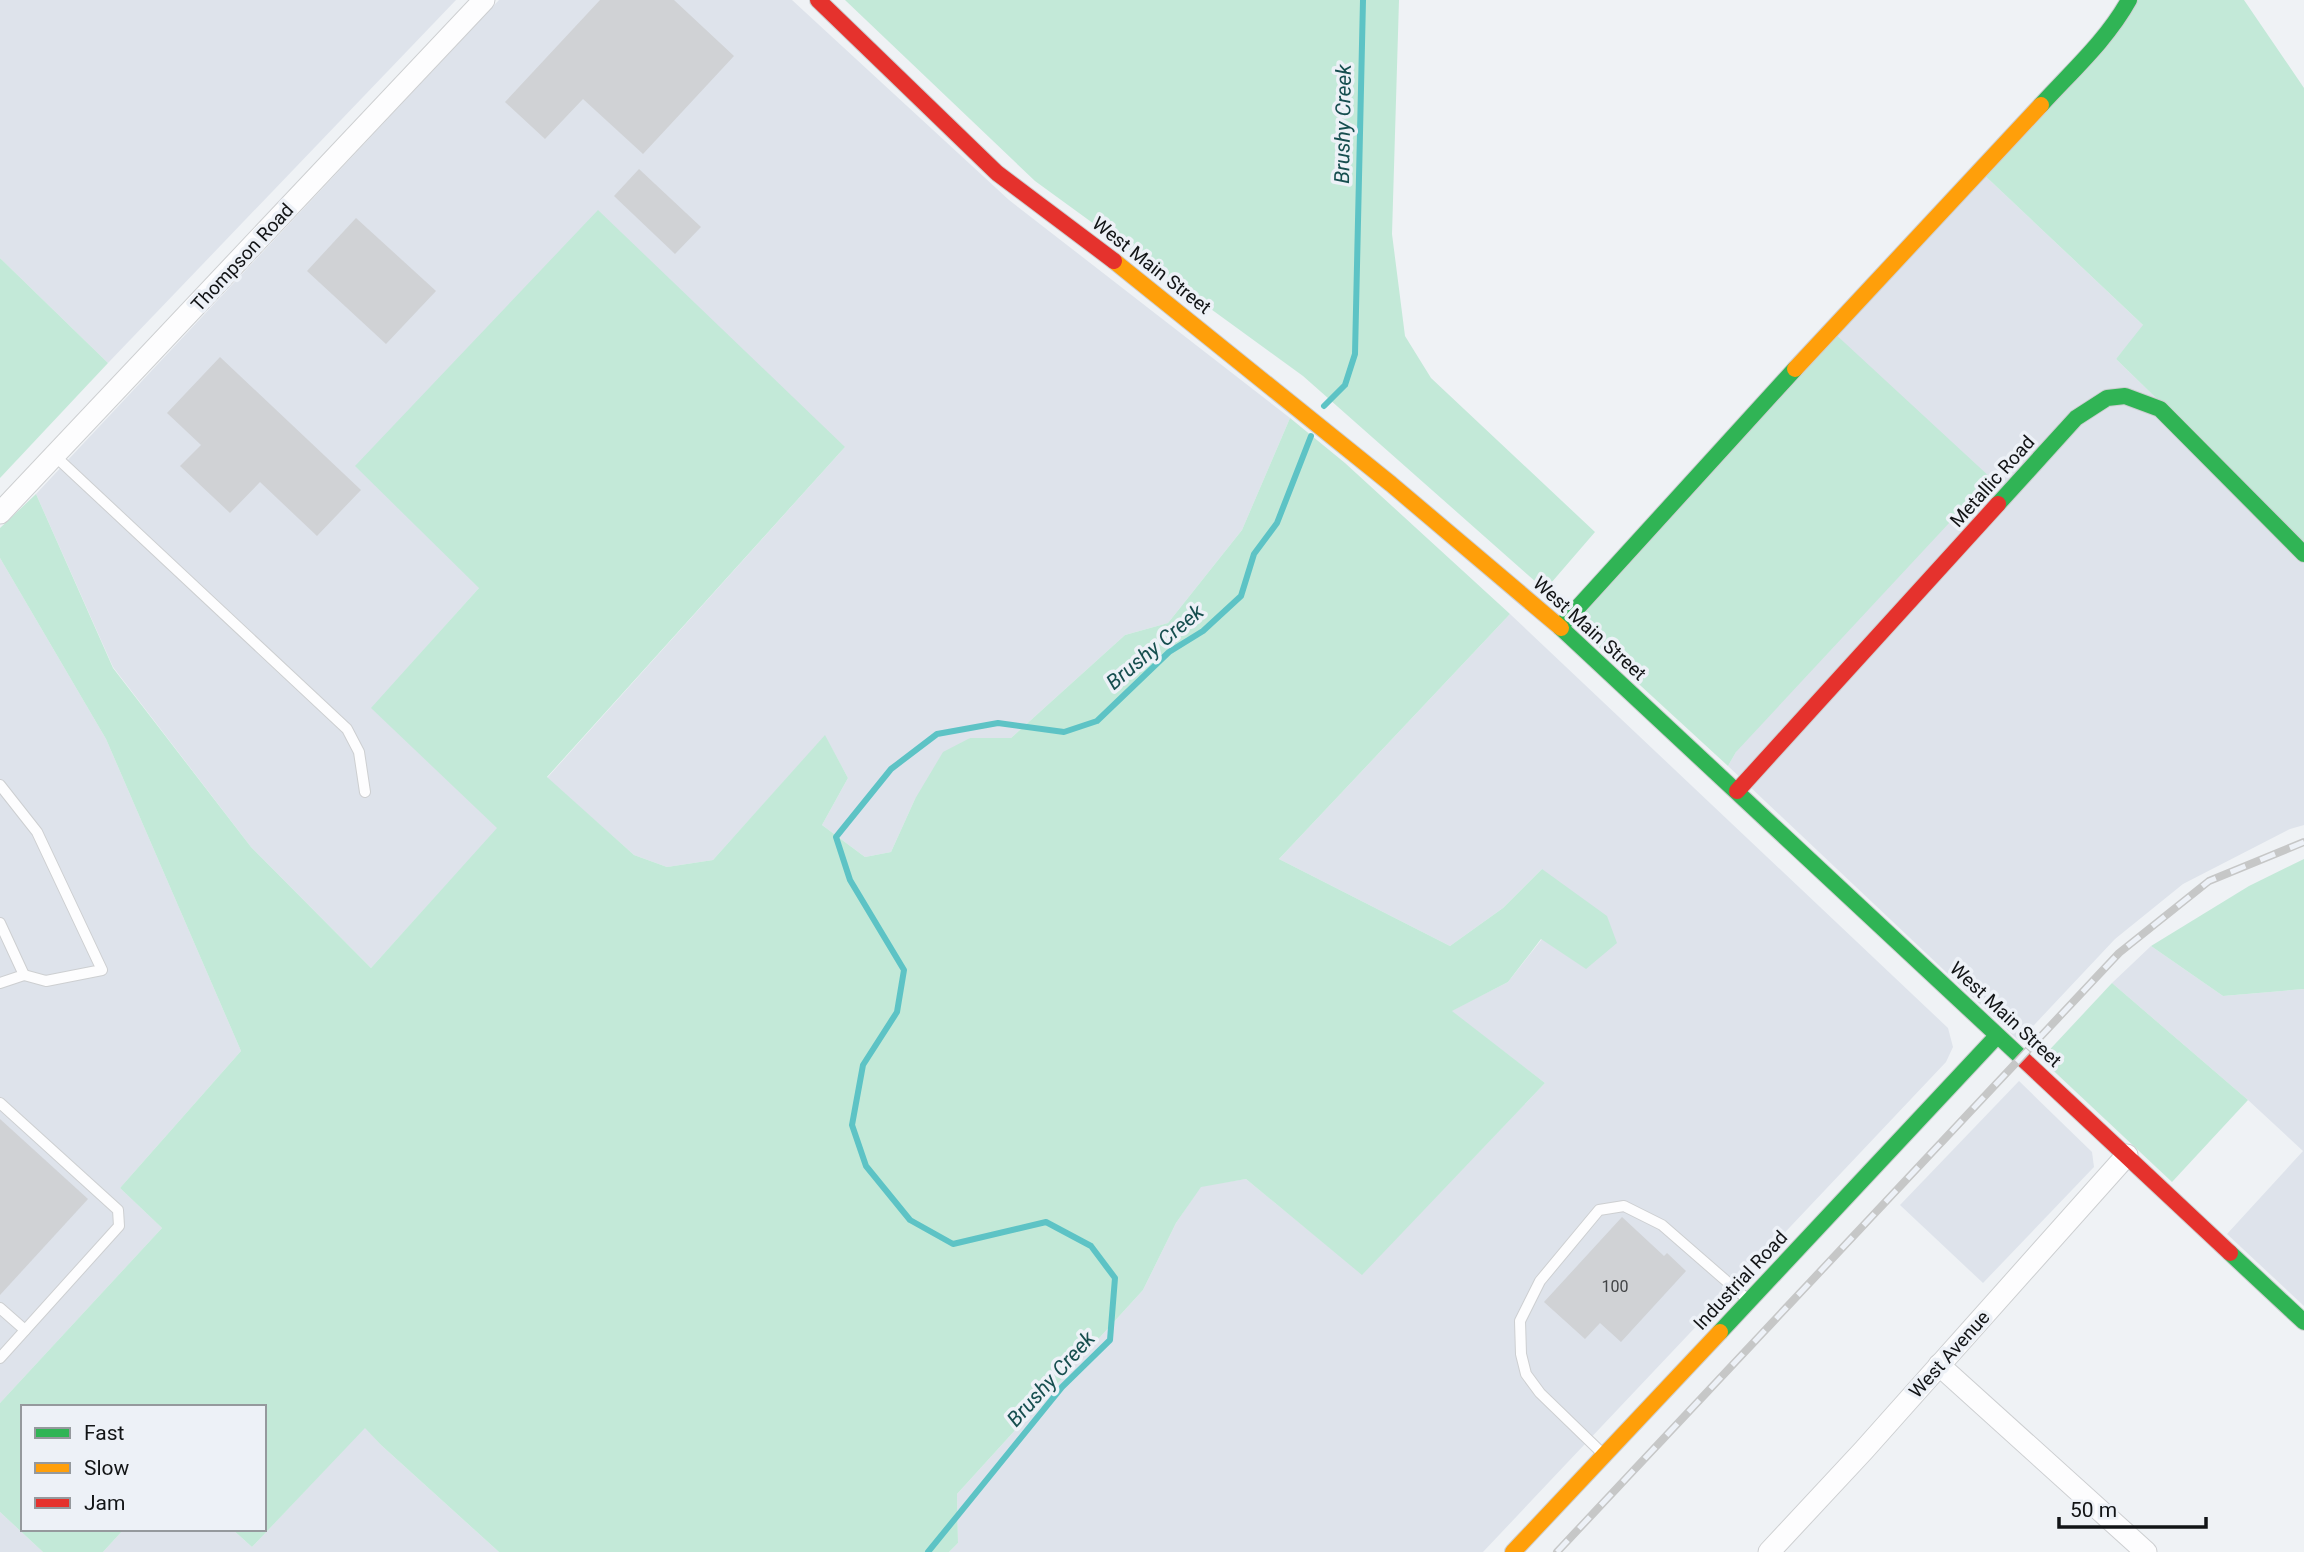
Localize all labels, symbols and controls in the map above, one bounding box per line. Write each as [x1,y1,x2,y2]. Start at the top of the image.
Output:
water label: Brushy Creek [1330,64,1356,184]
street label: Thompson Road [186,199,298,316]
street label: West Main Street [1088,212,1216,319]
street label: Metallic Road [1945,431,2040,532]
street label: West Main Street [1528,572,1651,685]
water label: Brushy Creek [1102,599,1209,695]
street label: West Main Street [1945,957,2066,1072]
street label: Industrial Road [1689,1226,1792,1335]
house number: 100 [1602,1277,1628,1296]
street label: West Avenue [1904,1306,1995,1403]
water label: Brushy Creek [1002,1326,1100,1431]
legend [21,1405,266,1531]
text: Fast [84,1421,125,1445]
text: Slow [84,1456,130,1480]
scale bar [2059,1486,2206,1530]
text: Jam [84,1491,125,1515]
text: 50 m [2070,1498,2117,1522]

